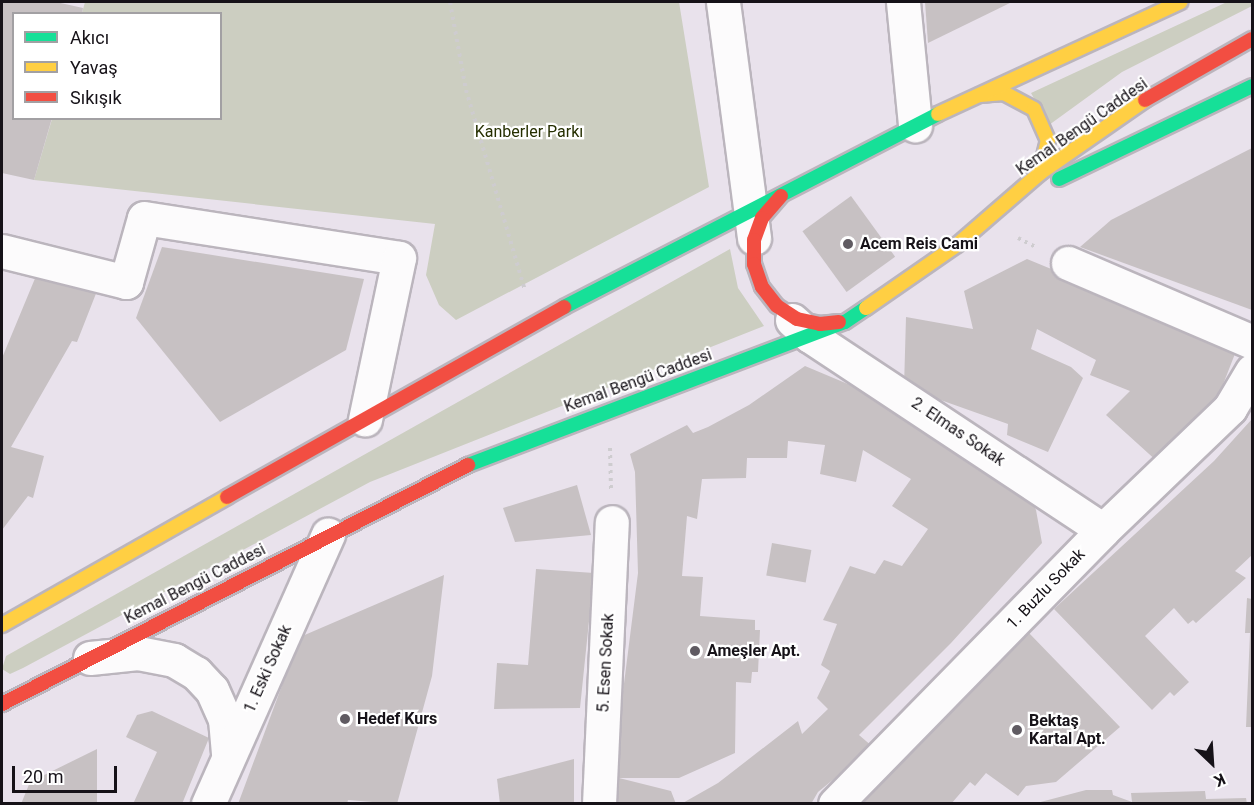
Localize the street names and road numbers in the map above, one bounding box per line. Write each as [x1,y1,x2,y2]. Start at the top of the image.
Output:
street label: Kemal Bengü Caddesi [1013,74,1151,180]
street label: Kemal Bengü Caddesi [562,345,714,417]
street label: 2. Elmas Sokak [908,394,1008,470]
street label: Kemal Bengü Caddesi [121,540,269,628]
street label: 1. Buzlu Sokak [1003,545,1089,633]
street label: 5. Esen Sokak [594,613,618,713]
street label: 1. Eski Sokak [240,622,296,716]

